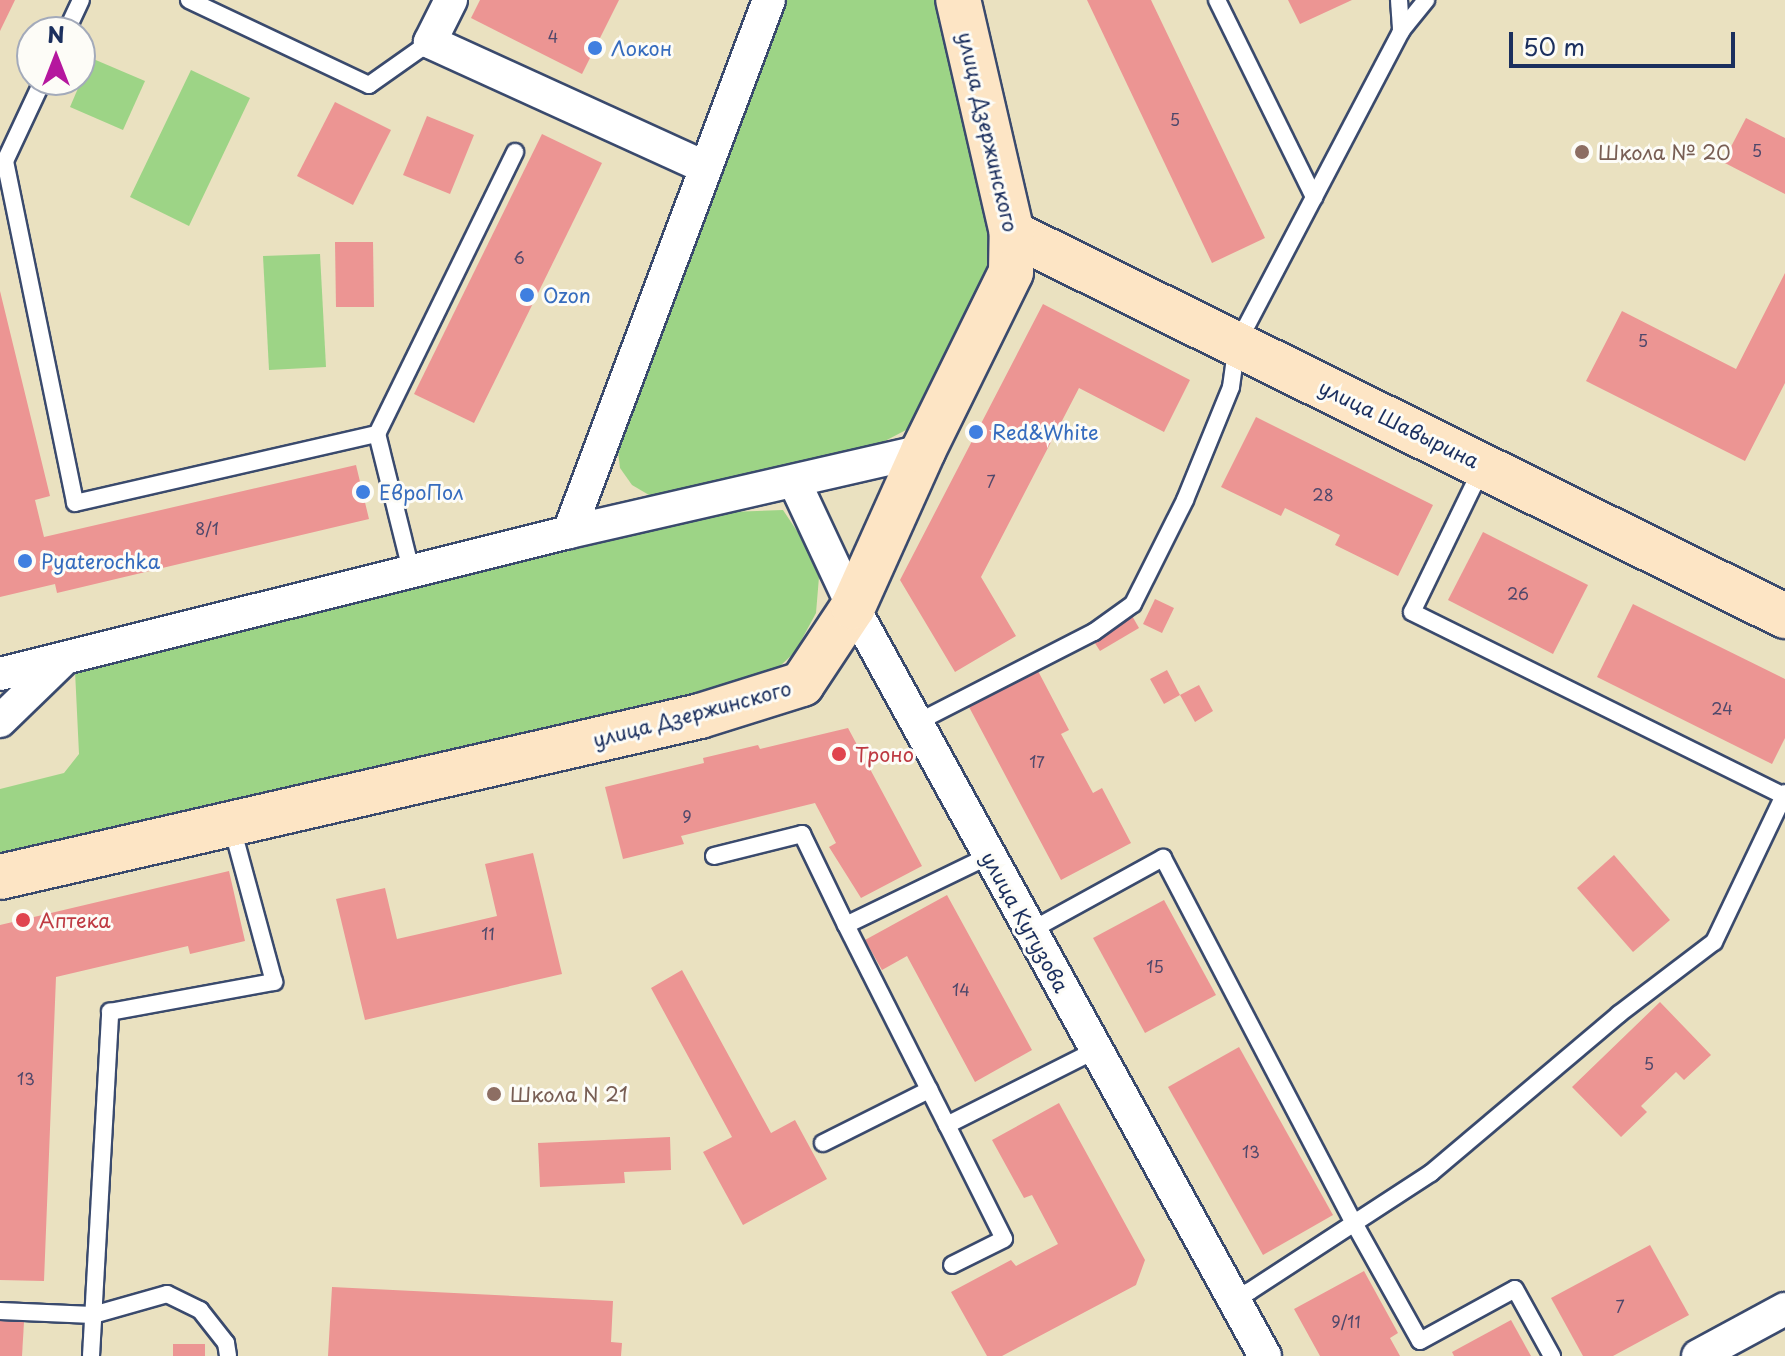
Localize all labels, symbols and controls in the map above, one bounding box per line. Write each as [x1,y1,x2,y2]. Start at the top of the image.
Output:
north arrow [16,16,96,96]
scale bar [1513,16,1739,66]
text: N [47,17,65,50]
house number: 4 [548,26,558,46]
text: 50 m [1523,28,1585,64]
street label: улица Дзержинского [953,29,1023,235]
place label: Локон [611,36,672,60]
marker: Локон [586,39,604,57]
house number: 5 [1170,109,1180,129]
place label: Школа № 20 [1598,140,1731,164]
house number: 5 [1752,140,1762,160]
marker: Школа № 20 [1573,143,1591,161]
house number: 6 [513,247,525,267]
place label: Ozon [543,283,591,307]
marker: Ozon [518,286,536,304]
house number: 5 [1638,330,1648,350]
street label: улица Шавырина [1315,375,1483,473]
place label: Red&White [992,420,1099,444]
marker: Red&White [967,423,985,441]
house number: 7 [986,471,996,491]
place label: ЕвроПол [379,480,464,504]
marker: ЕвроПол [354,483,372,501]
house number: 28 [1312,484,1334,504]
house number: 8/1 [195,518,219,538]
place label: Pyaterochka [41,549,160,573]
marker: Pyaterochka [16,552,34,570]
house number: 26 [1507,583,1529,603]
street label: улица Дзержинского [590,676,794,752]
house number: 24 [1711,698,1733,718]
place label: Троно [855,742,914,766]
marker: Троно [830,745,848,763]
house number: 17 [1029,751,1045,771]
house number: 9 [682,806,692,826]
street label: улица Кутузова [976,847,1074,997]
place label: Аптека [39,908,111,932]
marker: Аптека [14,911,32,929]
house number: 11 [481,923,495,943]
house number: 15 [1146,956,1164,976]
house number: 14 [952,979,970,999]
house number: 5 [1644,1053,1654,1073]
house number: 13 [17,1068,35,1088]
place label: Школа N 21 [510,1082,629,1106]
marker: Школа N 21 [485,1085,503,1103]
house number: 13 [1242,1141,1260,1161]
house number: 7 [1615,1296,1625,1316]
house number: 9/11 [1331,1311,1361,1331]

